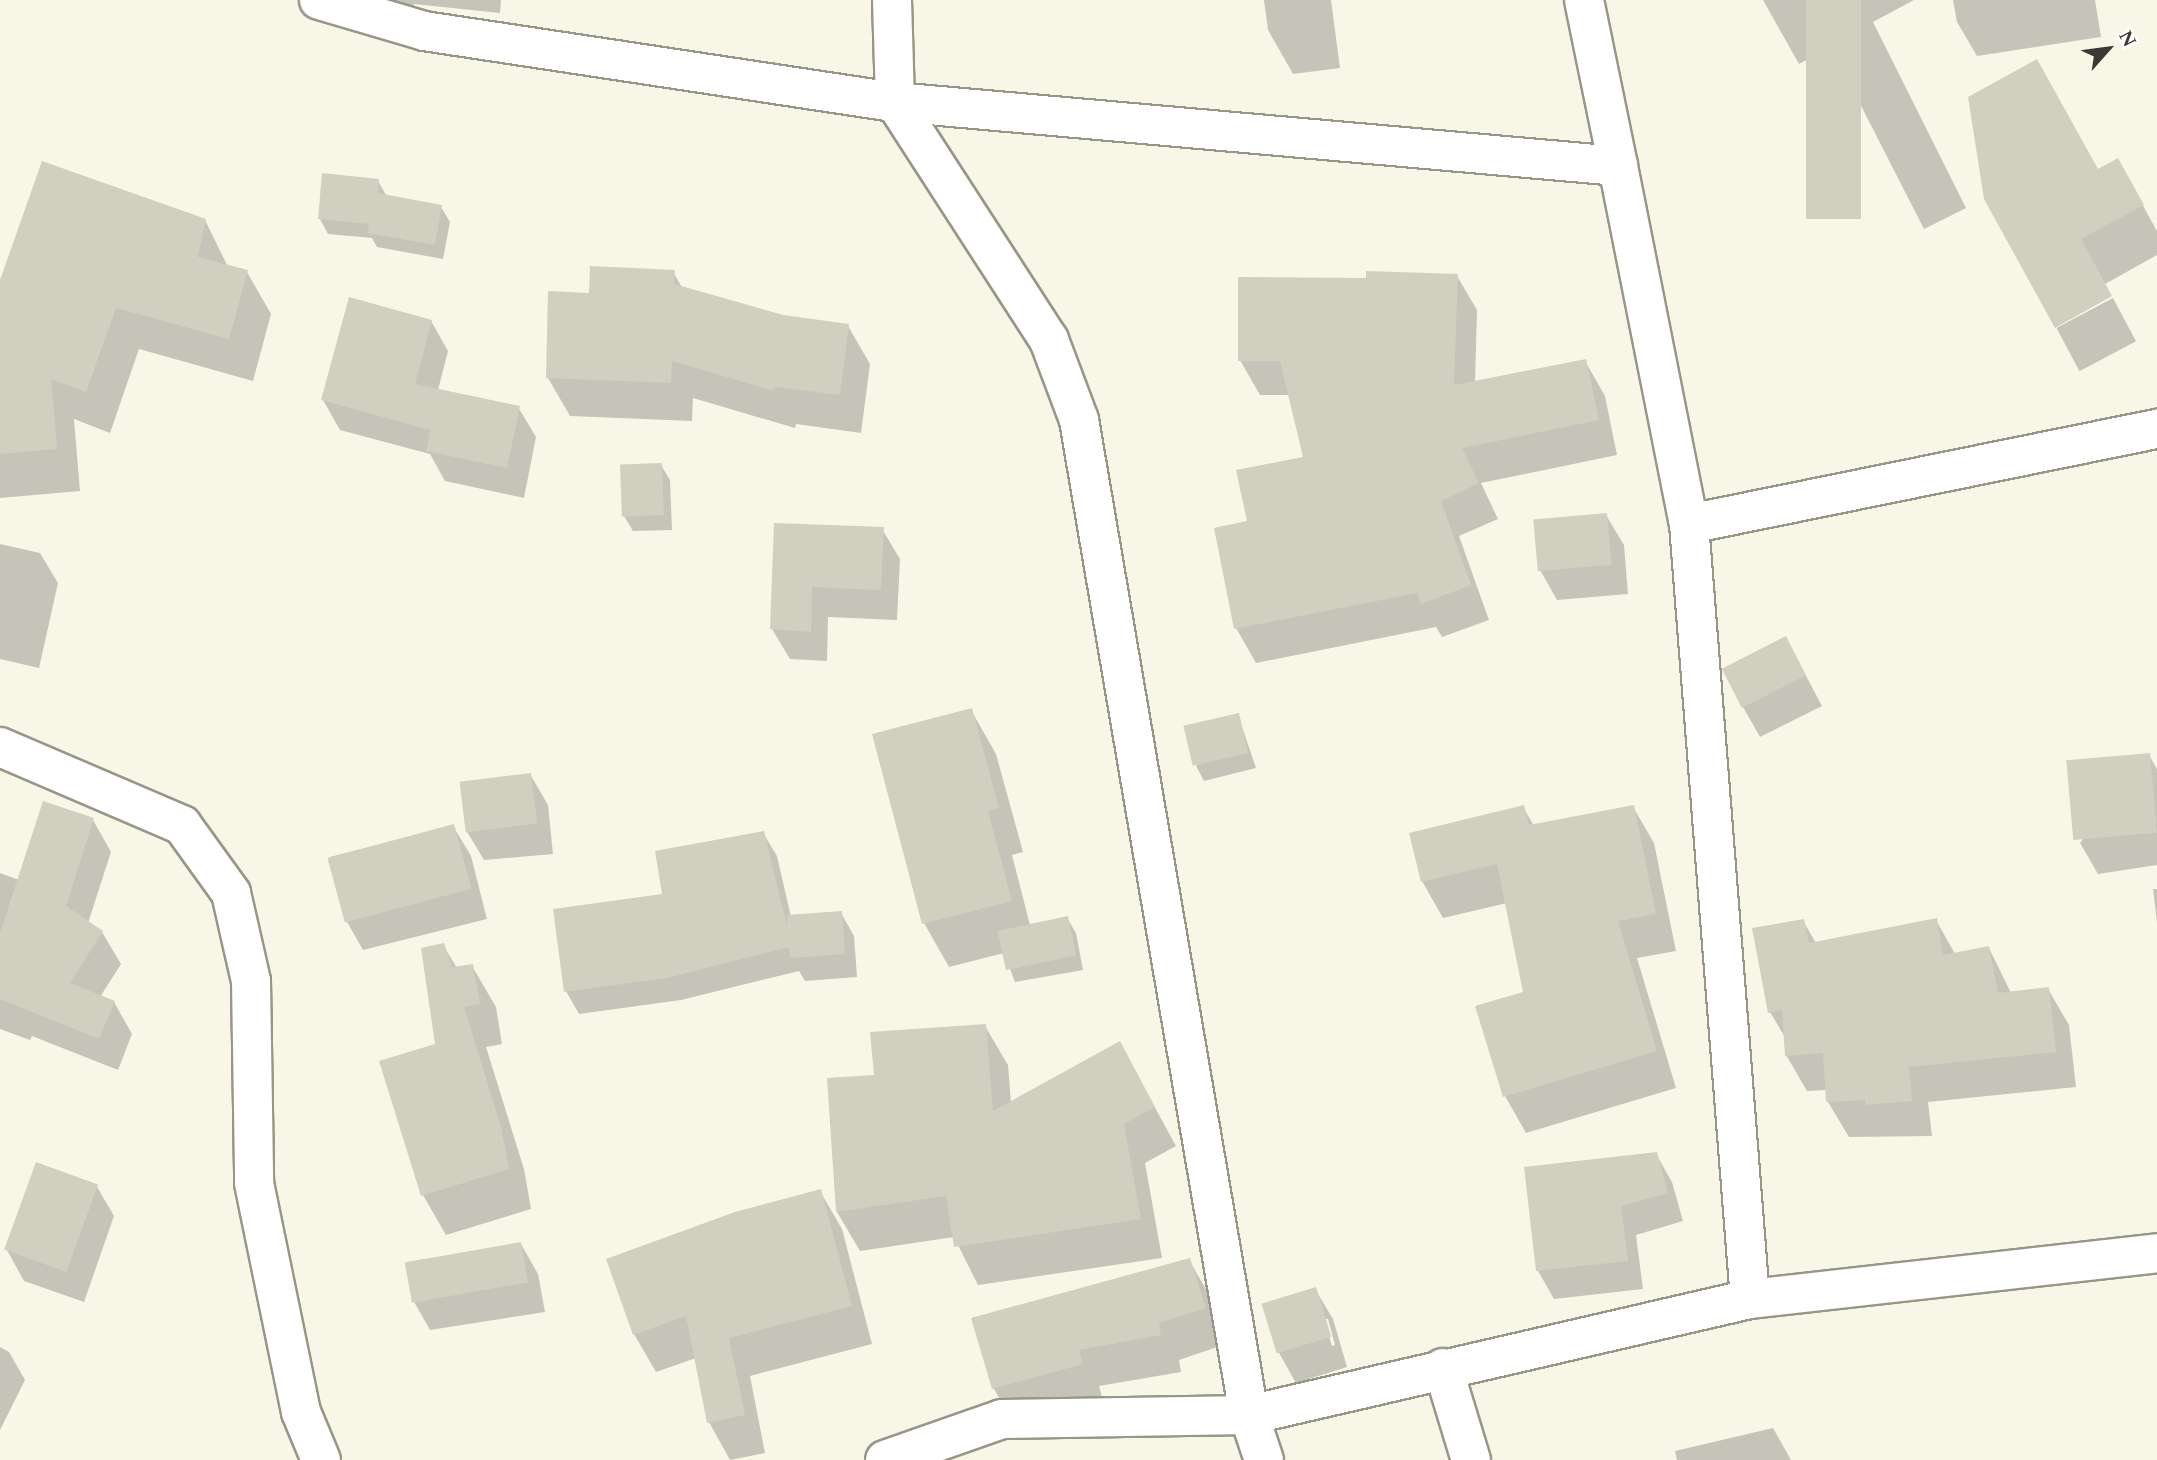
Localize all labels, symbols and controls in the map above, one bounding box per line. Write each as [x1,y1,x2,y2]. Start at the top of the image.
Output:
north arrow [2073,14,2143,84]
text: N [2111,25,2143,53]

